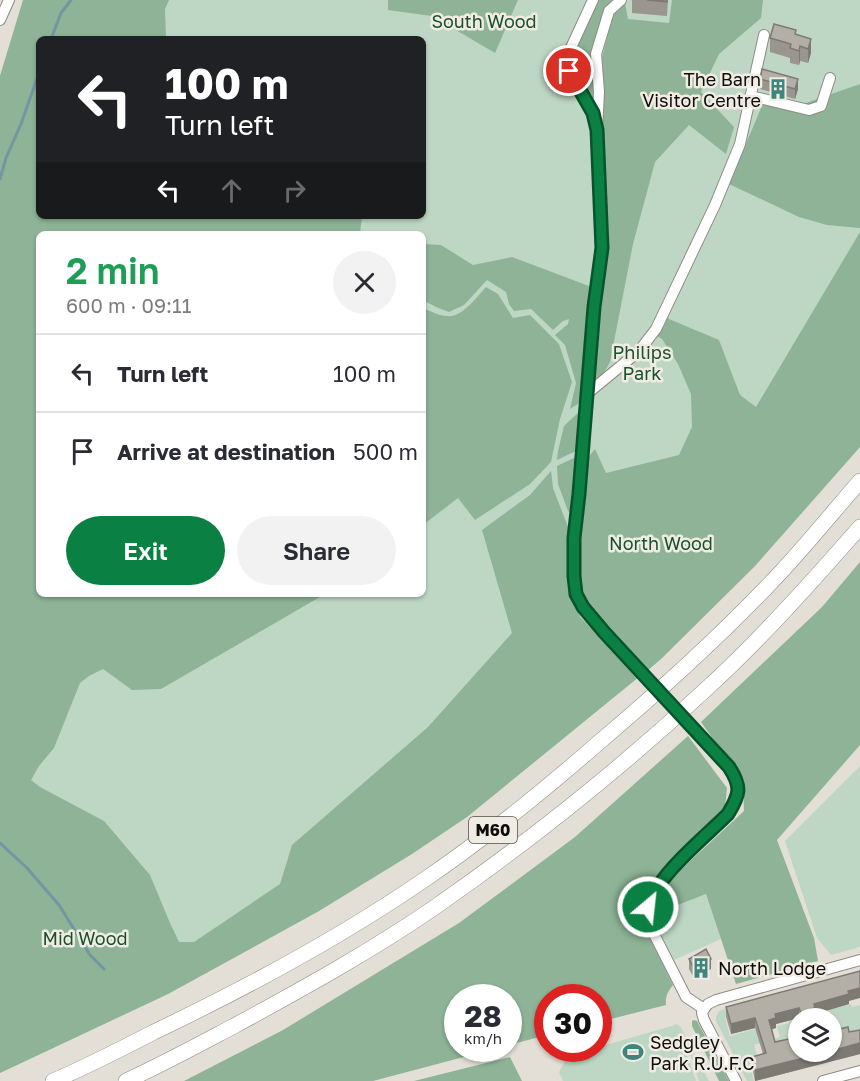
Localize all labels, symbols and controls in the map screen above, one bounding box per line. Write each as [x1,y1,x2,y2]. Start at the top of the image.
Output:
park label: South Wood [431,10,537,32]
pin [543,45,594,96]
icon: arrive [552,54,585,87]
text: 100 m [165,58,288,108]
icon: left [66,60,144,138]
place label: The Barn Visitor Centre [642,68,761,111]
building icon: The Barn Visitor Centre [766,77,790,101]
text: Turn left [165,109,274,141]
icon: left [152,174,185,207]
icon: ahead [215,174,248,207]
icon: right [278,174,311,207]
text: 2 min [66,249,160,292]
button: close [333,251,396,314]
text: 600 m · 09:11 [66,293,192,317]
park label: Philips Park [613,341,671,384]
icon: left [66,357,99,390]
text: Turn left [117,360,208,387]
text: 100 m [333,360,396,387]
icon: arrive [66,435,99,468]
text: Arrive at destination [117,438,335,465]
text: 500 m [353,438,418,465]
button: Exit [66,516,225,585]
button: Share [237,516,396,585]
park label: North Wood [609,532,713,554]
road number: M60 [469,817,517,843]
position arrow [616,875,680,939]
park label: Mid Wood [42,927,128,949]
building icon: North Lodge [689,956,713,980]
place label: North Lodge [718,957,826,979]
speed limit sign: 30 [534,984,612,1062]
text: 28 [464,998,502,1034]
map controls [788,1008,842,1062]
button: layers [788,1008,842,1062]
text: km/h [464,1029,502,1047]
place label: Sedgley Park R.U.F.C [650,1031,754,1074]
sports icon: Sedgley Park R.U.F.C [621,1040,645,1064]

